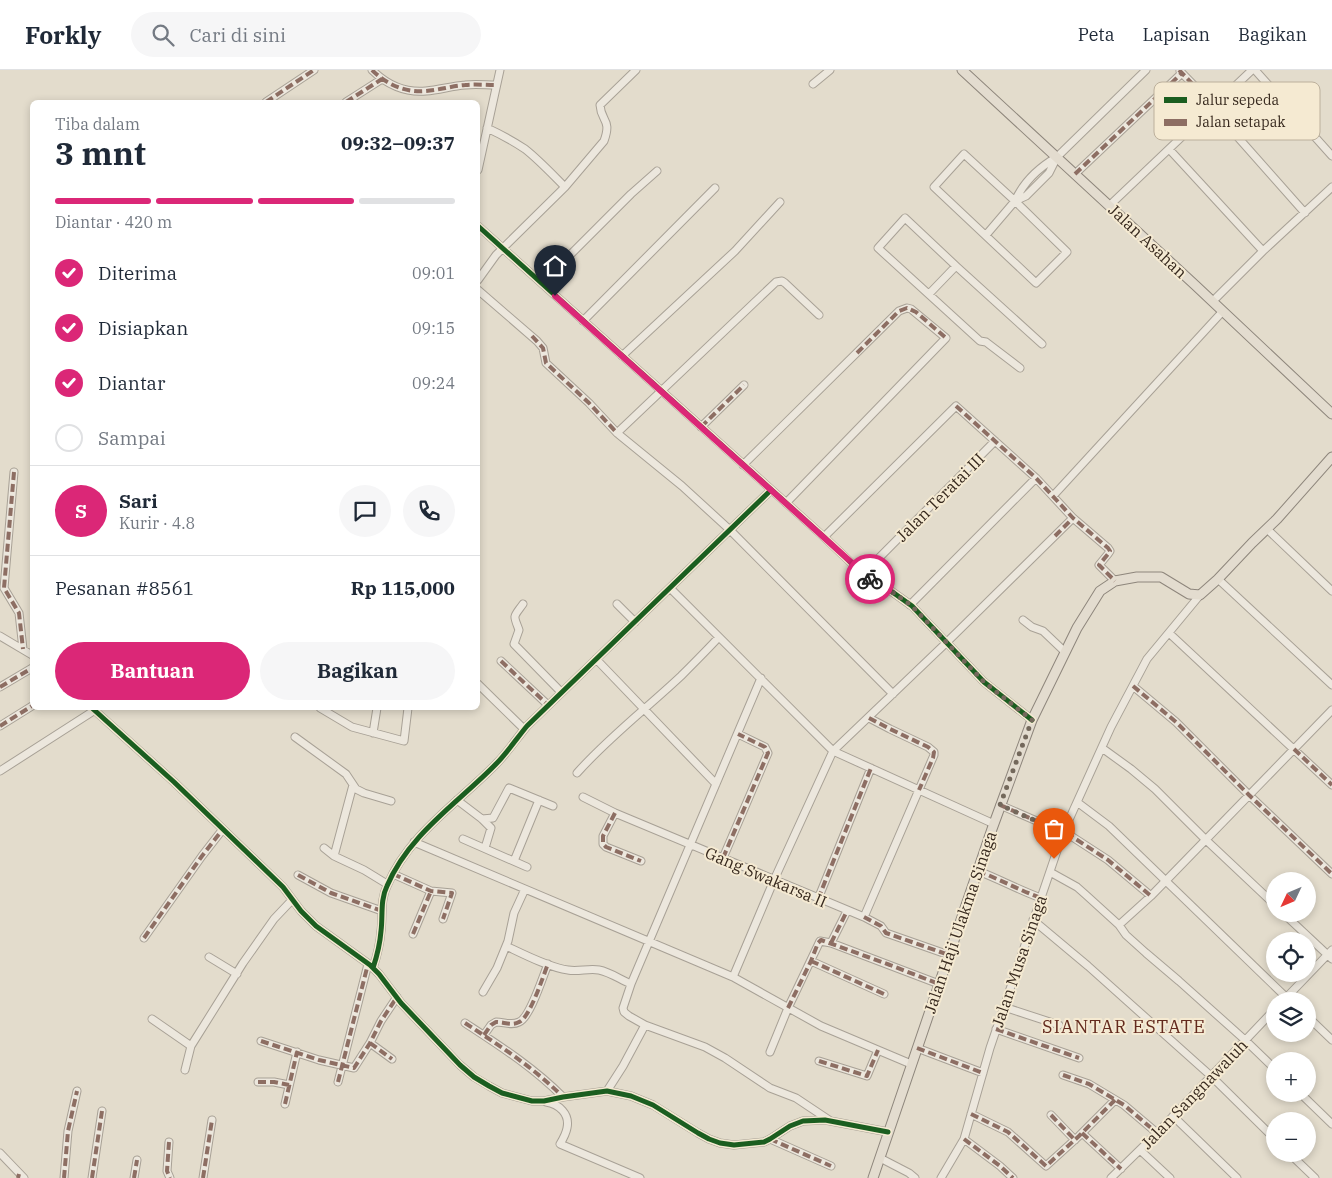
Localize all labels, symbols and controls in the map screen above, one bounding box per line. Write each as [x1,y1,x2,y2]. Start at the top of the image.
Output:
search box [131,12,481,57]
text: Forkly [25,19,101,51]
icon: search [149,21,177,49]
text: Cari di sini [189,23,286,47]
text: Peta [1078,23,1115,46]
text: Lapisan [1143,23,1210,46]
text: Bagikan [1238,23,1307,46]
legend [1154,82,1320,140]
text: Jalur sepeda [1196,91,1280,109]
text: Jalan setapak [1196,113,1286,131]
text: Tiba dalam [55,114,140,134]
text: 09:32–09:37 [341,131,455,155]
text: 3 mnt [55,132,146,174]
street label: Jalan Asahan [1105,200,1191,282]
text: Diantar · 420 m [55,212,172,232]
pin [534,245,576,296]
icon: home [541,252,569,280]
icon: check [55,259,83,287]
text: Diterima [98,261,177,285]
text: 09:01 [412,263,455,283]
icon: check [55,314,83,342]
text: Disiapkan [98,316,188,340]
text: 09:15 [412,318,455,338]
icon: check [55,369,83,397]
text: Diantar [98,371,165,395]
text: 09:24 [412,373,455,393]
text: Sampai [98,426,166,450]
street label: Jalan Teratai III [892,449,988,545]
button: chat [339,485,391,537]
button: phone [403,485,455,537]
text: Sari [119,489,158,513]
text: S [75,499,87,523]
text: Kurir · 4.8 [119,513,195,533]
courier [845,554,895,604]
icon: bike [856,565,884,593]
text: Pesanan #8561 [55,576,194,600]
text: Rp 115,000 [351,576,455,600]
button: Bantuan [55,642,250,700]
button: Bagikan [260,642,455,700]
pin [1033,808,1075,859]
icon: bag [1040,815,1068,843]
street label: Jalan Haji Ulakma Sinaga [919,828,1001,1016]
street label: Gang Swakarsa II [702,842,830,912]
north arrow [1266,872,1316,922]
map controls [1266,872,1316,1162]
street label: Jalan Musa Sinaga [987,892,1051,1030]
button: locate [1266,932,1316,982]
button: layers [1266,992,1316,1042]
district label: SIANTAR ESTATE [1042,1015,1206,1038]
street label: Jalan Sangnawaluh [1136,1035,1252,1153]
button: + [1266,1052,1316,1102]
button: − [1266,1112,1316,1162]

